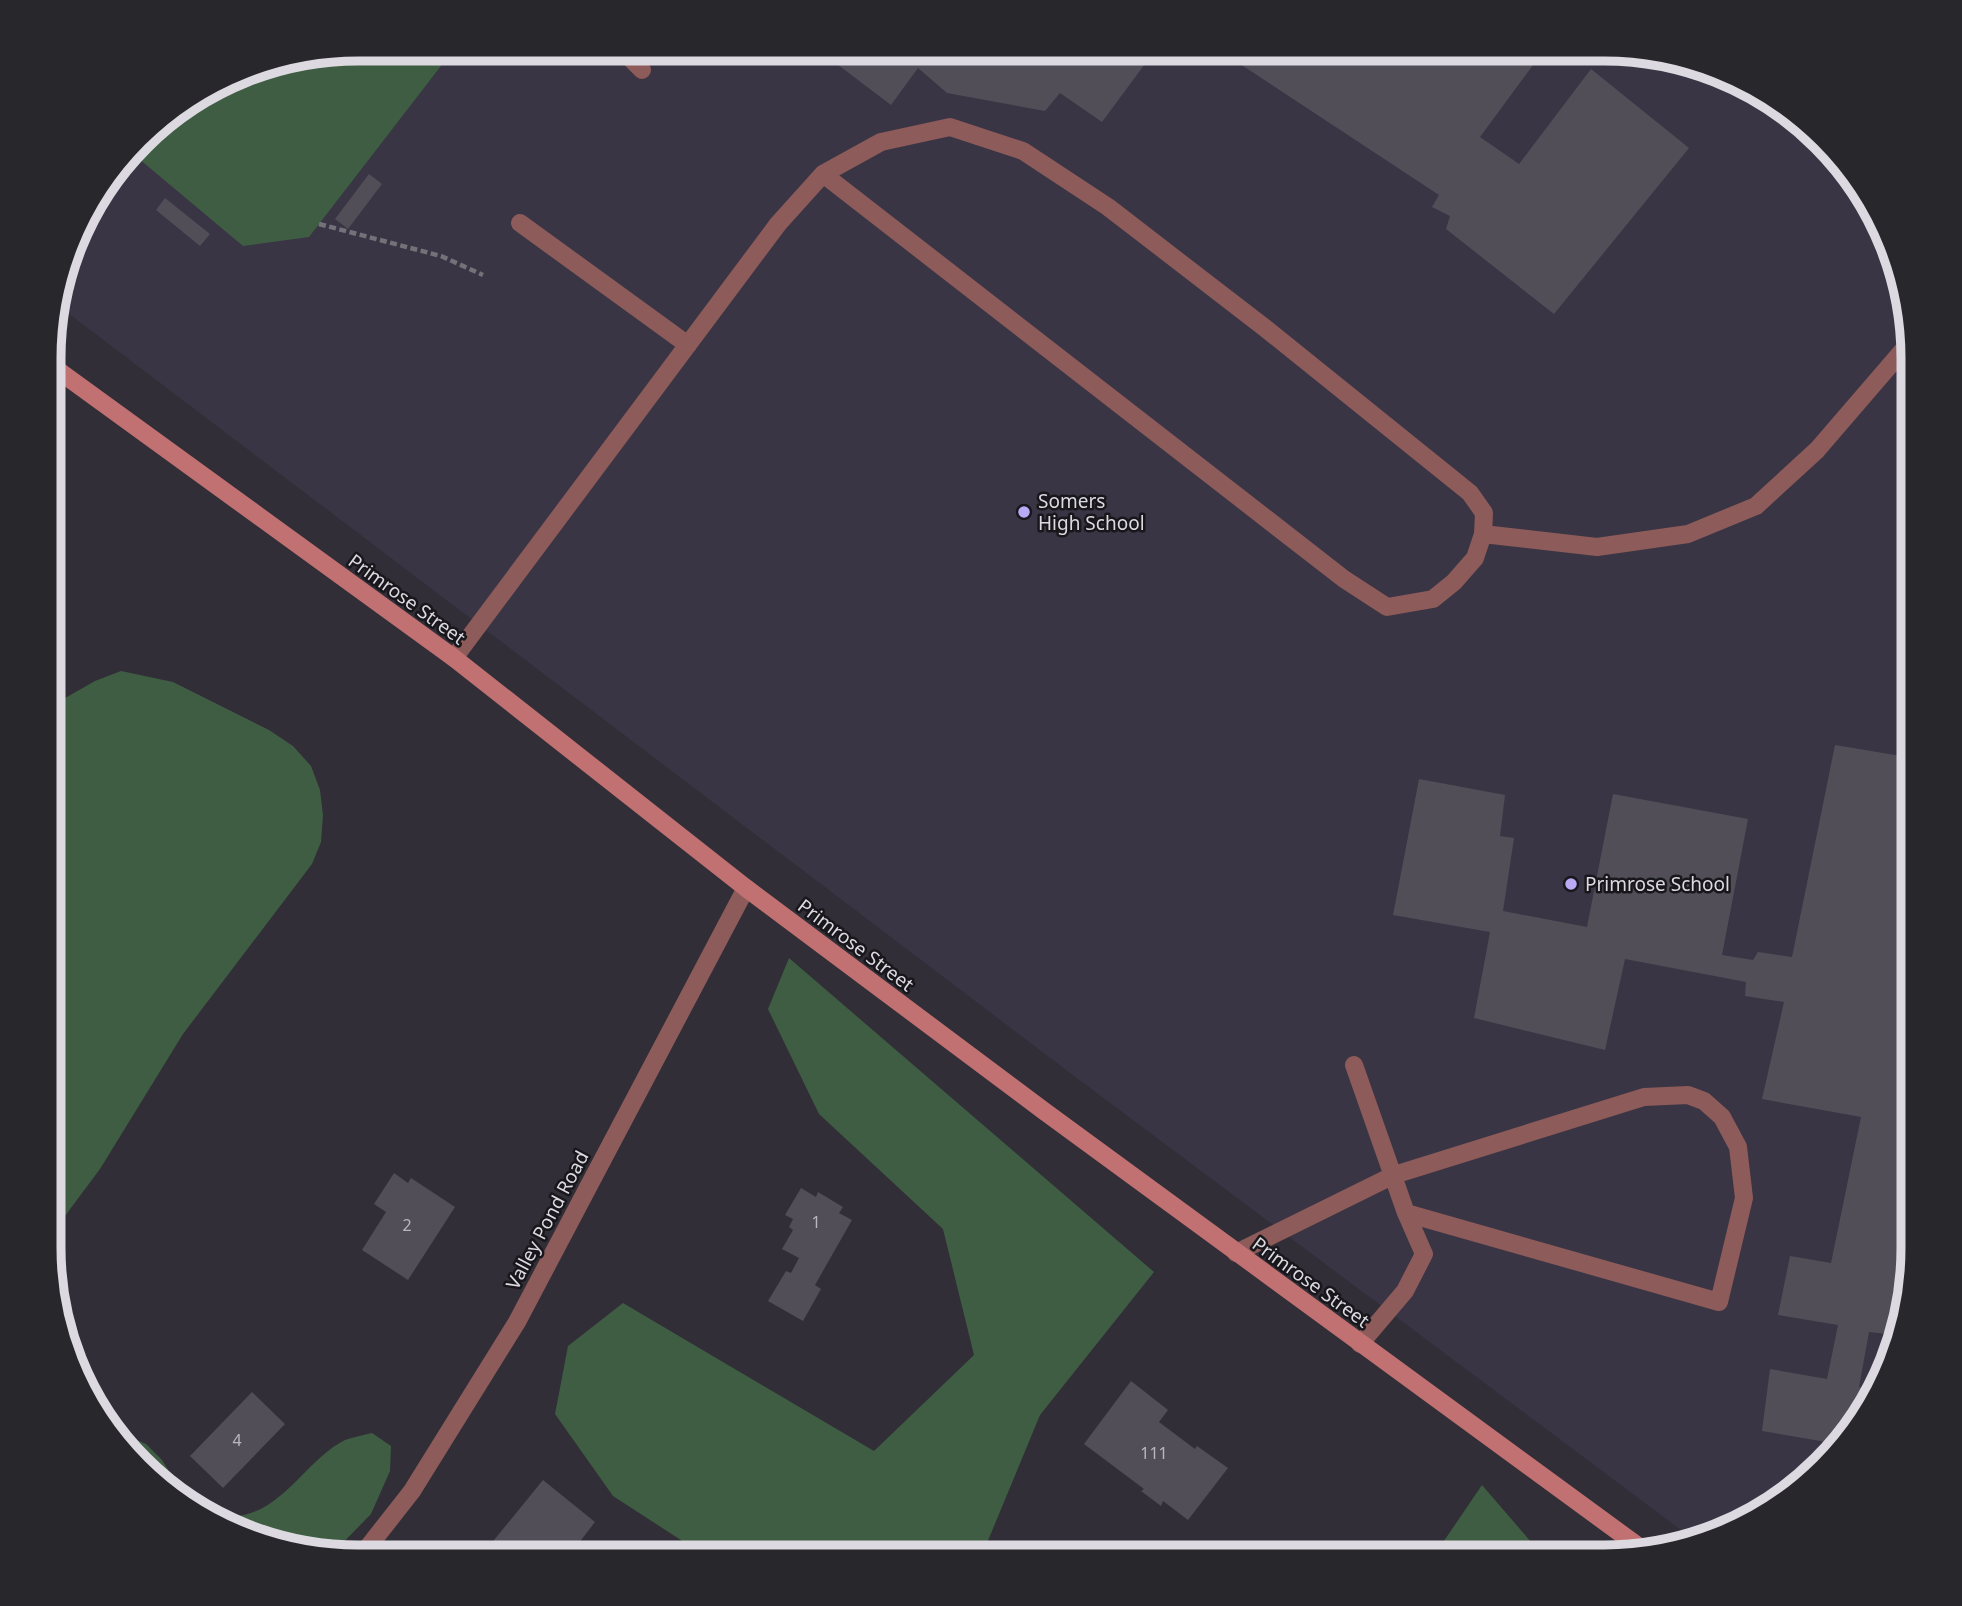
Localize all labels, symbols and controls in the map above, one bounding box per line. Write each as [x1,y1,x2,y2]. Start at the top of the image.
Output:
place label: Somers High School [1038,488,1145,536]
marker: Somers High School [1016,504,1032,520]
street label: Primrose Street [343,548,471,650]
place label: Primrose School [1585,871,1730,897]
marker: Primrose School [1563,876,1579,892]
street label: Primrose Street [793,893,919,997]
street label: Valley Pond Road [499,1146,595,1294]
house number: 1 [811,1211,821,1233]
house number: 2 [402,1214,412,1236]
street label: Primrose Street [1247,1231,1375,1333]
house number: 4 [232,1429,242,1451]
house number: 111 [1140,1442,1168,1464]

